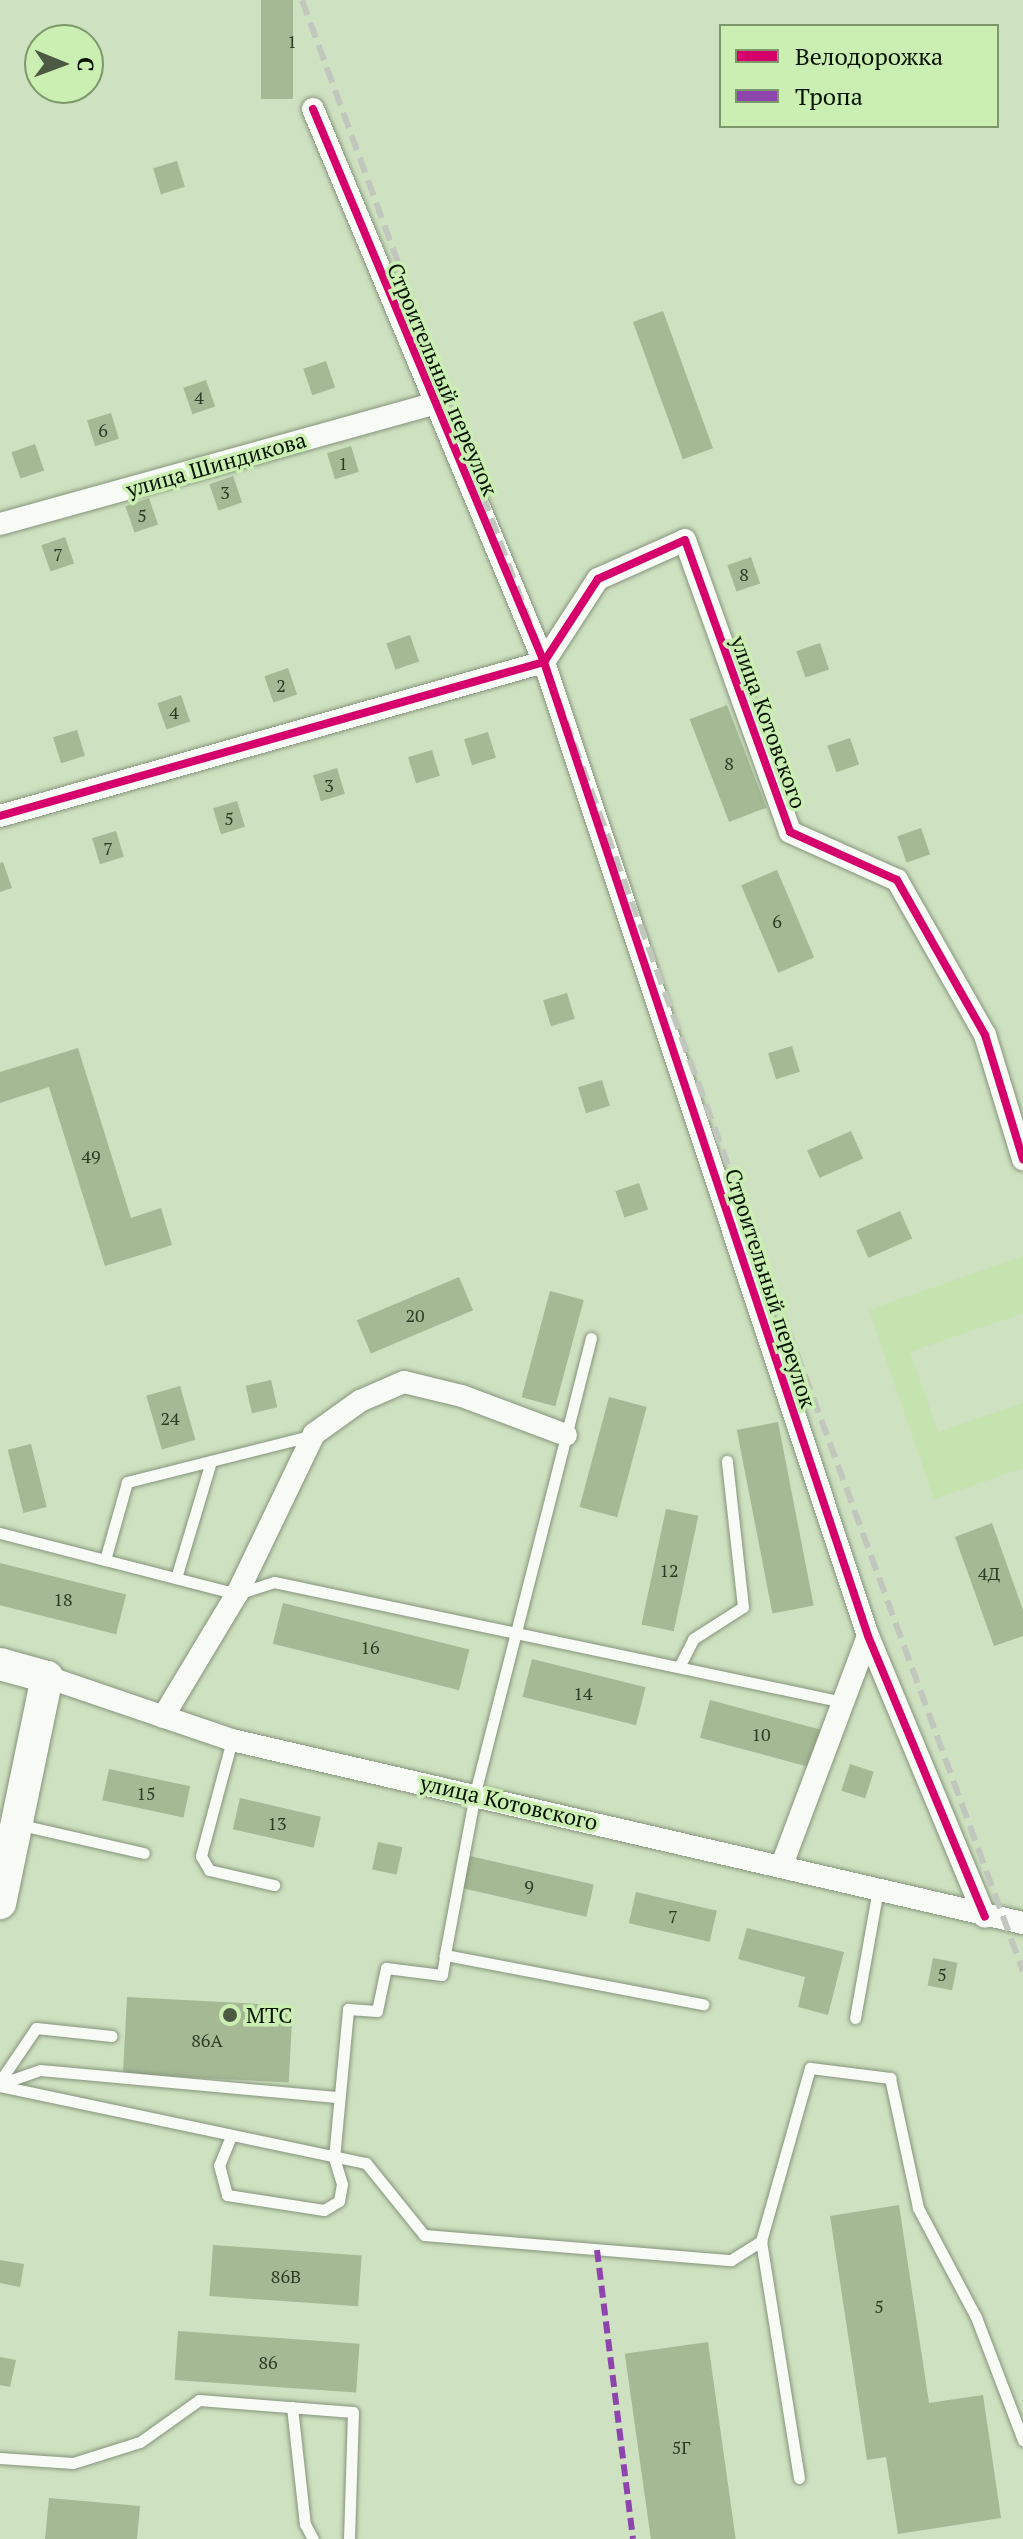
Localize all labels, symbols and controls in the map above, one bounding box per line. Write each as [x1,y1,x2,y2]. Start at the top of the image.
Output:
north arrow [24,24,104,104]
legend [719,24,999,128]
house number: 1 [287,30,297,52]
text: Велодорожка [795,40,943,72]
text: С [72,57,101,72]
text: Тропа [795,80,863,112]
street label: Строительный переулок [382,259,504,499]
house number: 4 [194,386,204,408]
house number: 6 [98,419,108,441]
street label: улица Шиндикова [123,426,309,502]
house number: 1 [338,452,348,474]
house number: 3 [220,481,230,503]
house number: 5 [137,504,147,526]
house number: 7 [53,543,63,565]
house number: 8 [739,563,749,585]
street label: улица Котовского [726,632,812,812]
house number: 2 [276,674,286,696]
house number: 4 [169,701,179,723]
house number: 8 [724,752,734,774]
house number: 3 [324,774,334,796]
house number: 5 [224,807,234,829]
house number: 7 [103,837,113,859]
house number: 6 [772,910,782,932]
house number: 49 [81,1145,101,1167]
street label: Строительный переулок [720,1165,822,1411]
house number: 20 [405,1304,425,1326]
house number: 24 [160,1407,180,1429]
house number: 12 [659,1559,679,1581]
house number: 4Д [978,1562,1000,1584]
house number: 18 [53,1588,73,1610]
house number: 16 [360,1636,380,1658]
house number: 14 [573,1682,593,1704]
house number: 10 [751,1723,771,1745]
street label: улица Котовского [418,1769,600,1835]
house number: 15 [136,1782,156,1804]
house number: 13 [267,1812,287,1834]
house number: 9 [524,1875,534,1897]
house number: 7 [668,1905,678,1927]
house number: 5 [937,1963,947,1985]
place label: МТС [246,2002,292,2028]
marker: МТС [221,2006,239,2024]
house number: 86А [191,2029,223,2051]
house number: 86В [271,2265,301,2287]
house number: 5 [874,2295,884,2317]
house number: 86 [258,2351,278,2373]
house number: 5Г [672,2436,690,2458]

